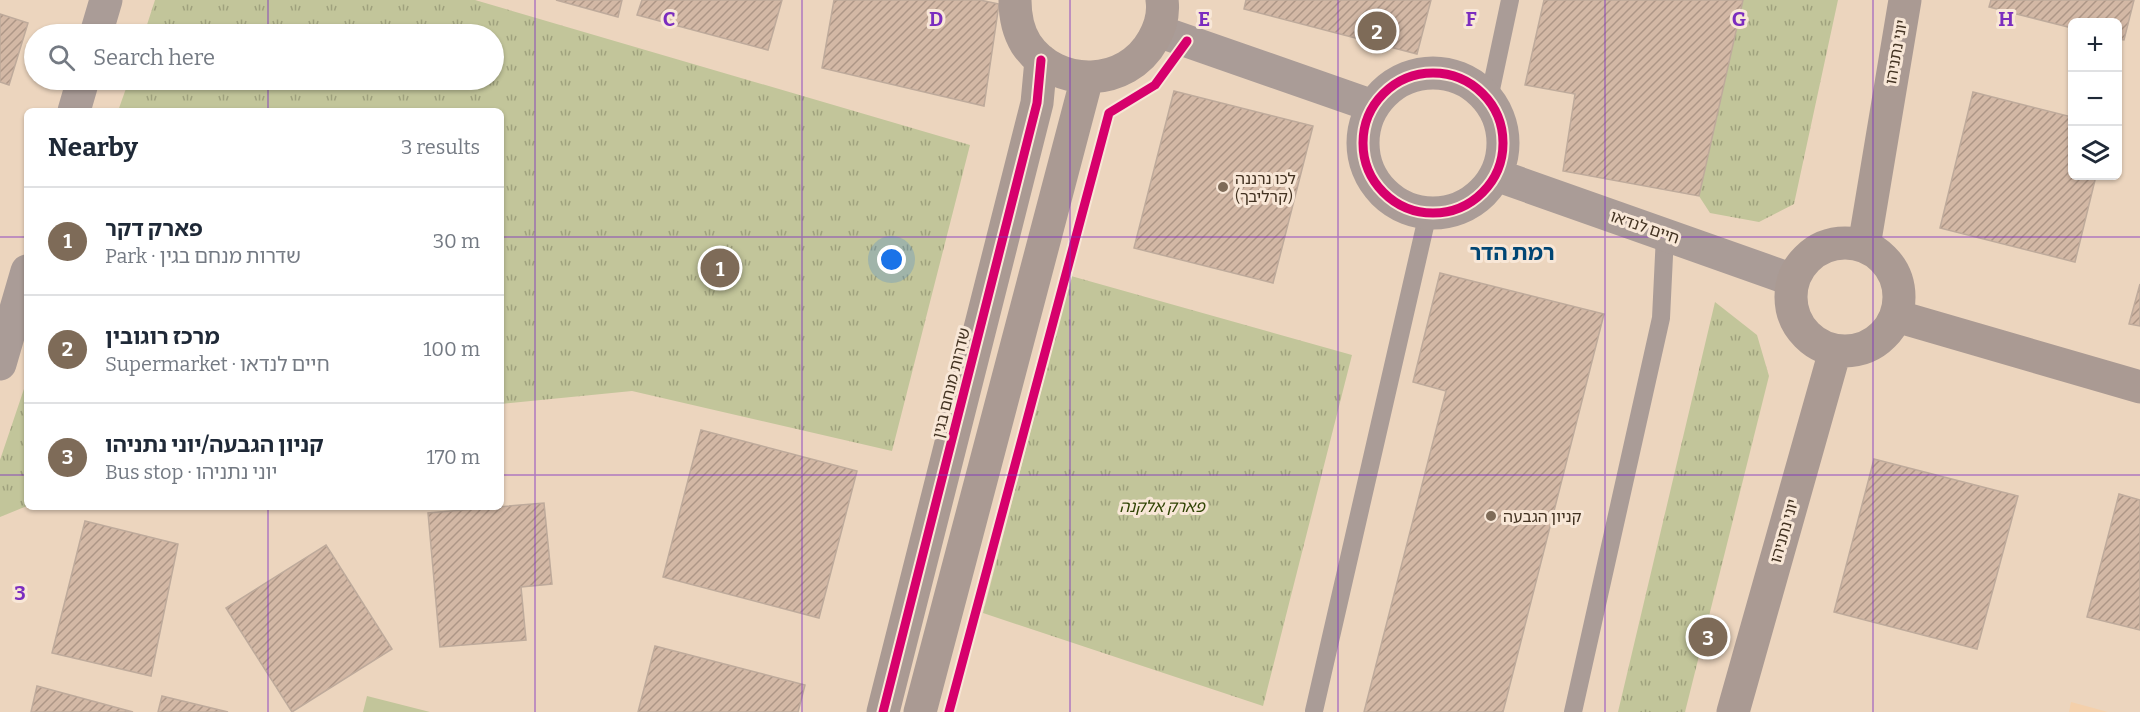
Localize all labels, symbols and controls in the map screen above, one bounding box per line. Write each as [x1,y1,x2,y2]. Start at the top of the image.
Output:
text: C [663,7,675,31]
text: D [929,7,943,31]
text: E [1198,7,1210,31]
text: F [1465,7,1477,31]
text: G [1732,7,1746,31]
text: H [1998,7,2014,31]
pin: 2 [1358,9,1396,54]
street label: יוני נתניהו [1881,18,1911,86]
map controls [2068,18,2122,180]
button: + [2068,18,2122,72]
search box [24,24,504,90]
icon: search [45,41,78,74]
text: Search here [93,44,215,71]
button: − [2068,72,2122,126]
button: layers [2068,126,2122,180]
text: Nearby [48,132,138,163]
text: 3 results [401,135,480,159]
place label: לכו נרננה (קרליבך) [1235,169,1296,206]
marker: לכו נרננה (קרליבך) [1216,180,1230,194]
street label: חיים לנדאו [1608,206,1682,248]
text: פארק דקר [105,215,203,242]
text: 1 [63,229,72,253]
text: 30 m [433,229,480,253]
district label: רמת הדר [1469,239,1555,266]
text: Park · שדרות מנחם בגין [105,244,301,268]
your location [877,245,906,274]
pin: 1 [700,246,740,290]
text: מרכז רוגובין [105,323,220,350]
street label: שדרות מנחם בגין [928,326,974,440]
text: 2 [62,337,73,361]
text: 100 m [423,337,480,361]
text: Supermarket · חיים לנדאו [105,352,330,376]
text: קניון הגבעה/יוני נתניהו [105,431,324,458]
text: 3 [62,445,73,469]
text: 170 m [427,445,480,469]
text: Bus stop · יוני נתניהו [105,460,277,484]
park label: פארק אלקנה [1119,497,1206,516]
street label: יוני נתניהו [1766,497,1802,565]
place label: קניון הגבעה [1503,507,1582,526]
marker: קניון הגבעה [1484,509,1498,523]
text: 3 [14,581,26,605]
pin: 3 [1688,614,1728,660]

